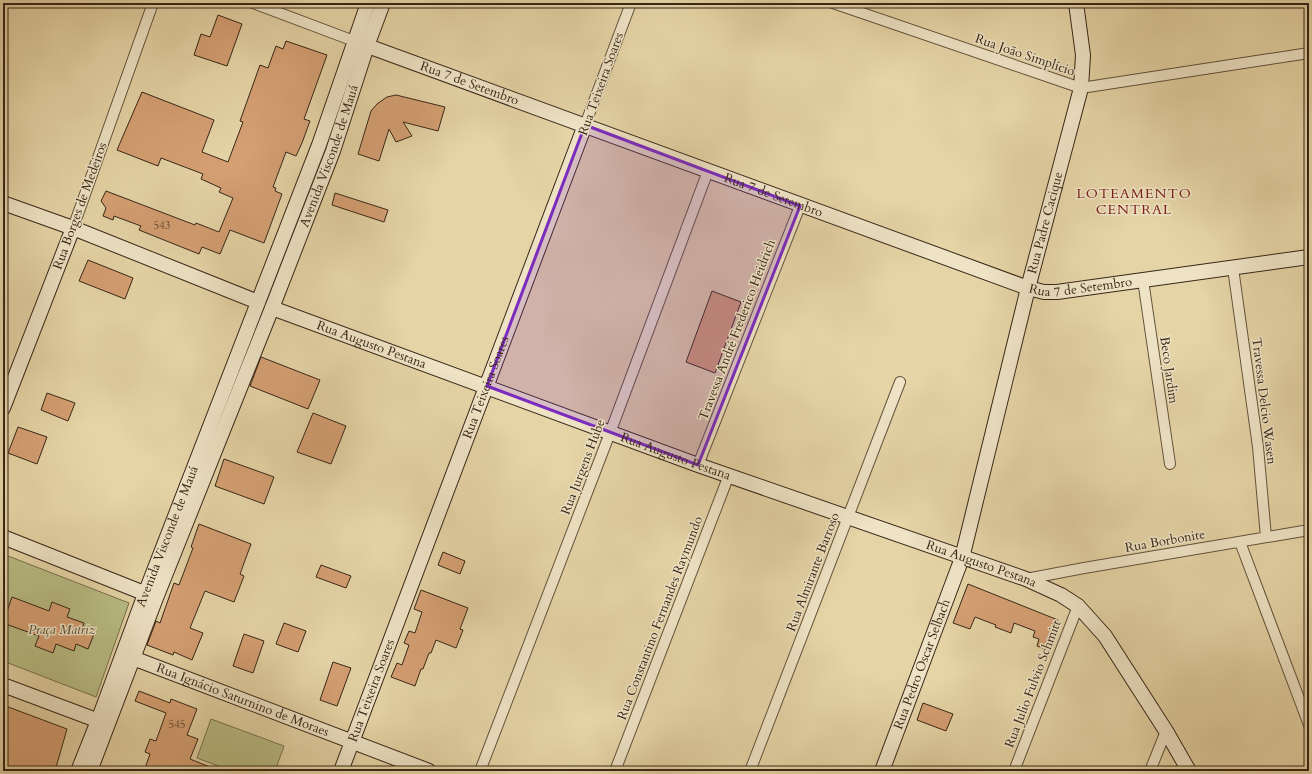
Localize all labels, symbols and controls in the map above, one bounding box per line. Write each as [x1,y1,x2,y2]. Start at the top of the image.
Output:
street label: Rua João Simplício [973,29,1077,81]
street label: Rua Teixeira Soares [574,30,628,138]
street label: Rua 7 de Setembro [418,57,521,110]
street label: Avenida Visconde de Mauá [295,82,363,230]
street label: Rua Borges de Medeiros [49,140,111,272]
street label: Rua 7 de Setembro [722,169,825,222]
street label: Rua Padre Cacique [1023,170,1067,276]
district label: LOTEAMENTO CENTRAL [1076,184,1192,219]
house number: 543 [154,218,171,233]
street label: Travessa André Frederico Heidrich [694,237,780,423]
street label: Rua 7 de Setembro [1027,273,1133,301]
street label: Rua Augusto Pestana [314,316,429,373]
street label: Rua Teixeira Soares [458,334,513,441]
street label: Beco Jardim [1155,335,1183,405]
street label: Travessa Delcio Wasen [1247,337,1281,466]
street label: Rua Jurgens Hube [557,417,610,517]
street label: Rua Augusto Pestana [618,428,733,485]
street label: Avenida Visconde de Mauá [132,463,203,610]
street label: Rua Almirante Barroso [782,510,844,634]
street label: Rua Constantino Fernandes Raymundo [613,514,707,722]
street label: Rua Borbonite [1124,525,1206,557]
street label: Rua Augusto Pestana [924,536,1040,592]
street label: Rua Pedro Oscar Selbach [889,597,955,732]
street label: Rua Julio Fulvio Schmitt [1000,618,1066,750]
park label: Praça Matriz [28,621,97,639]
street label: Rua Teixeira Soares [344,637,399,744]
street label: Rua Ignácio Saturnino de Moraes [154,659,332,741]
house number: 545 [169,717,185,732]

